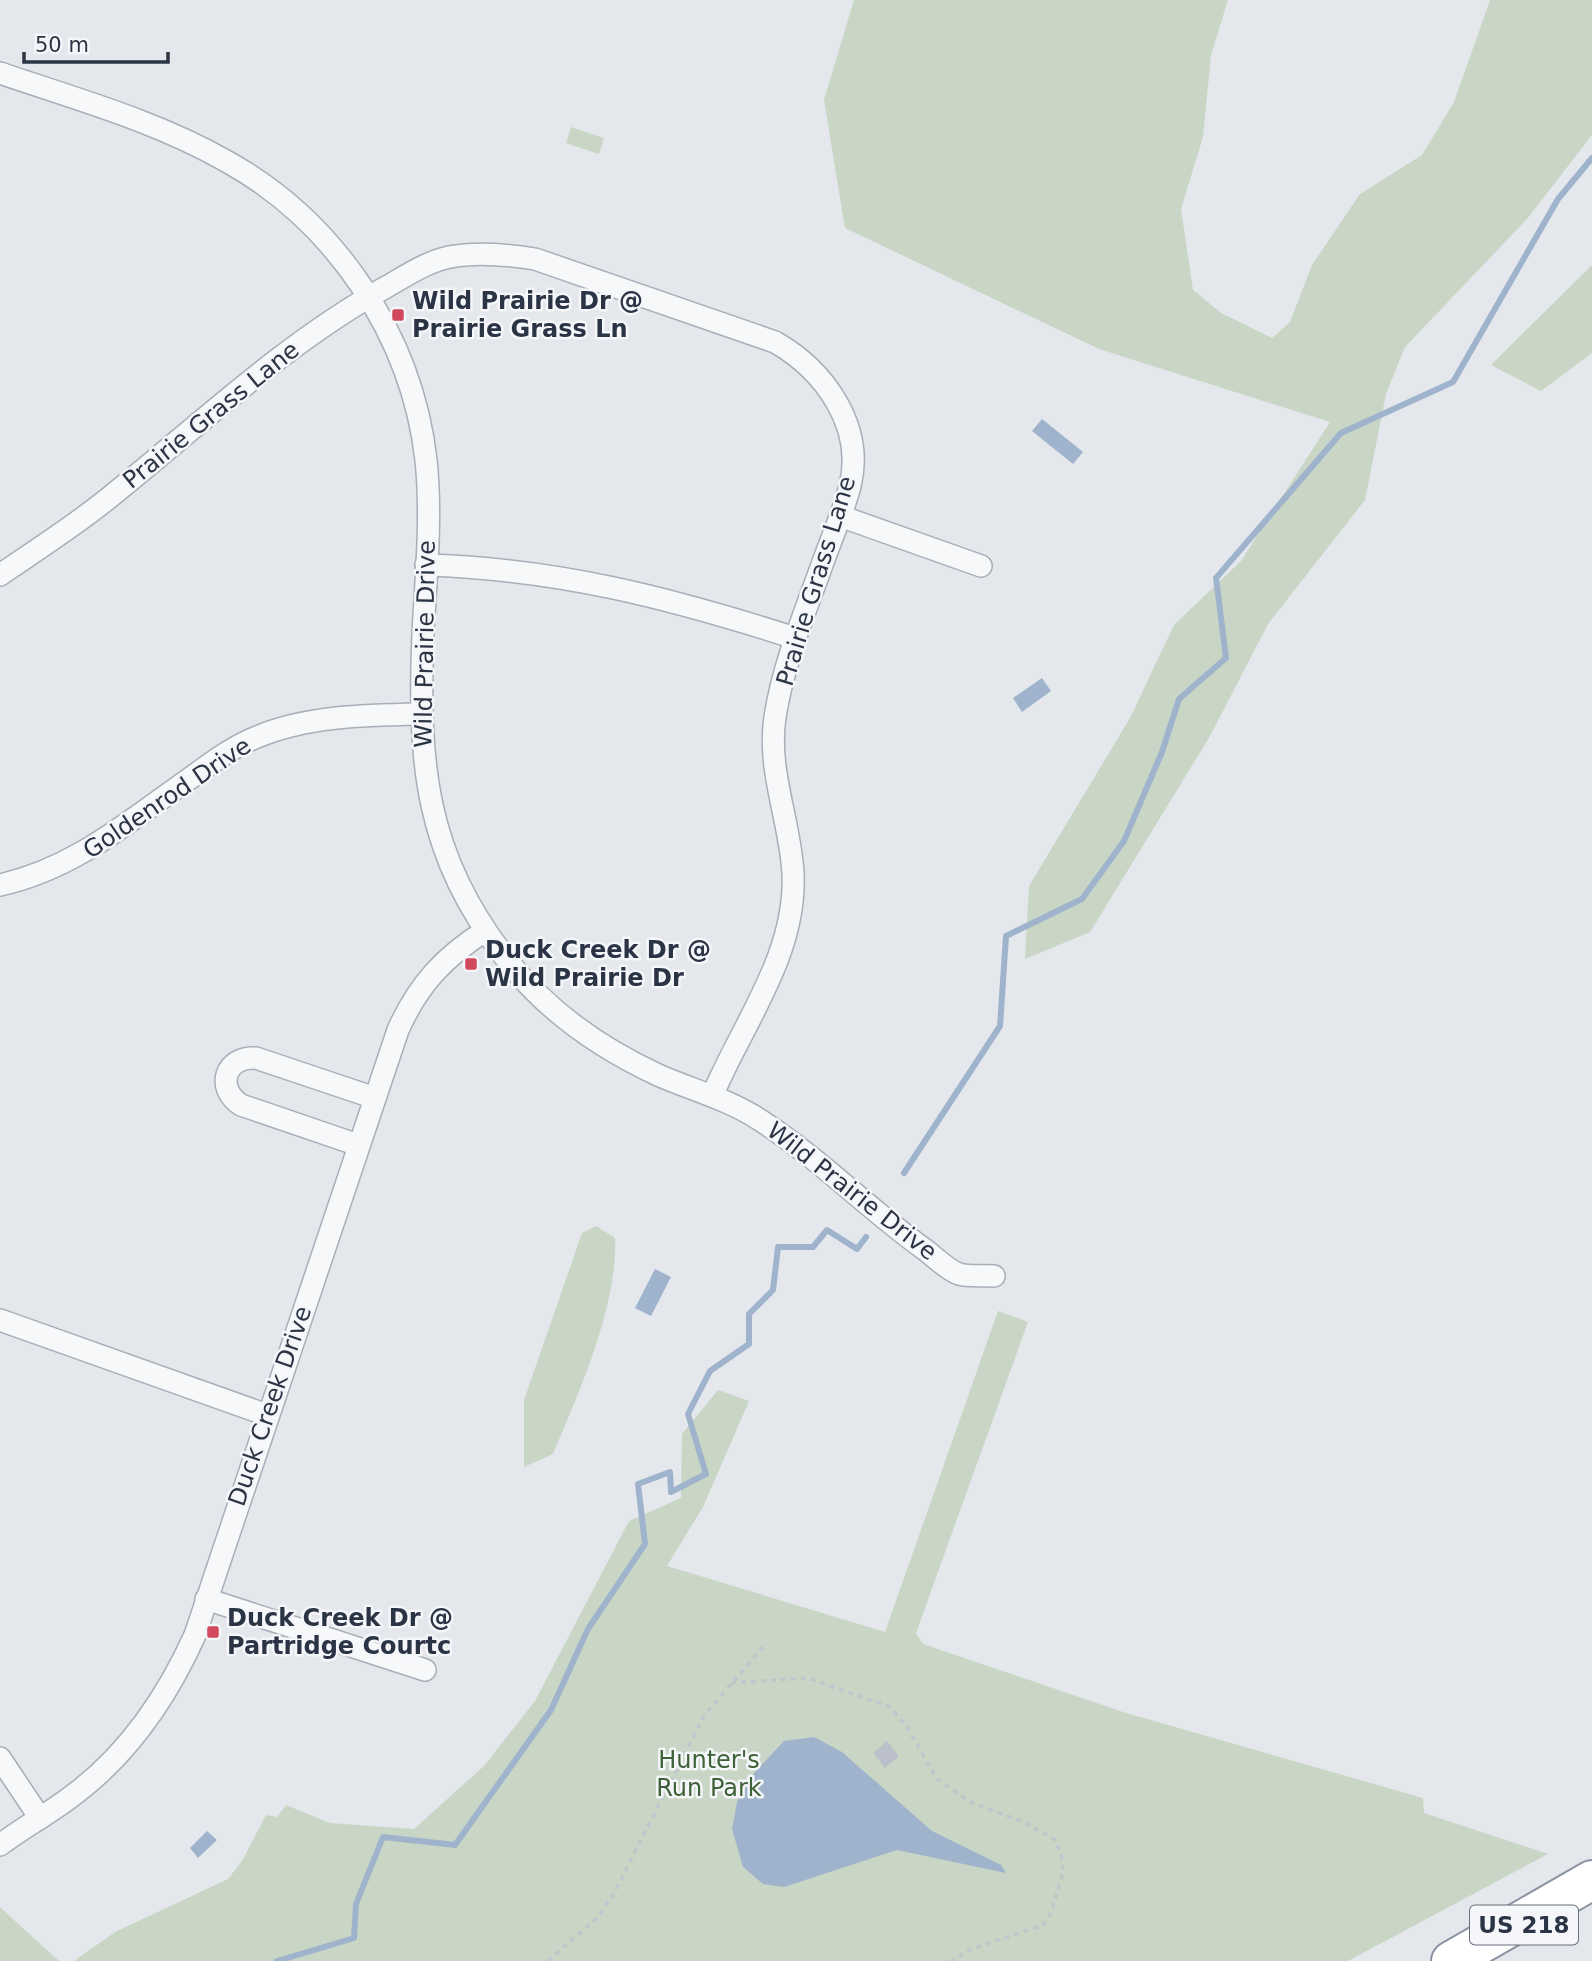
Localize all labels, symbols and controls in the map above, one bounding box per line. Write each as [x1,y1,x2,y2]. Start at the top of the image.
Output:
scale bar [24,21,168,65]
text: 50 m [35,33,89,57]
place label: Wild Prairie Dr @ Prairie Grass Ln [412,287,643,343]
marker: Wild Prairie Dr @ Prairie Grass Ln [390,307,406,323]
street label: Prairie Grass Lane [117,335,305,495]
street label: Prairie Grass Lane [771,473,861,689]
street label: Wild Prairie Drive [409,540,441,748]
street label: Goldenrod Drive [78,732,256,864]
place label: Duck Creek Dr @ Wild Prairie Dr [485,936,711,992]
marker: Duck Creek Dr @ Wild Prairie Dr [463,956,479,972]
street label: Wild Prairie Drive [762,1116,942,1266]
street label: Duck Creek Drive [223,1302,317,1510]
place label: Duck Creek Dr @ Partridge Courtc [227,1604,453,1660]
marker: Duck Creek Dr @ Partridge Courtc [205,1624,221,1640]
park label: Hunter's Run Park [656,1746,762,1802]
road number: US 218 [1470,1906,1578,1944]

